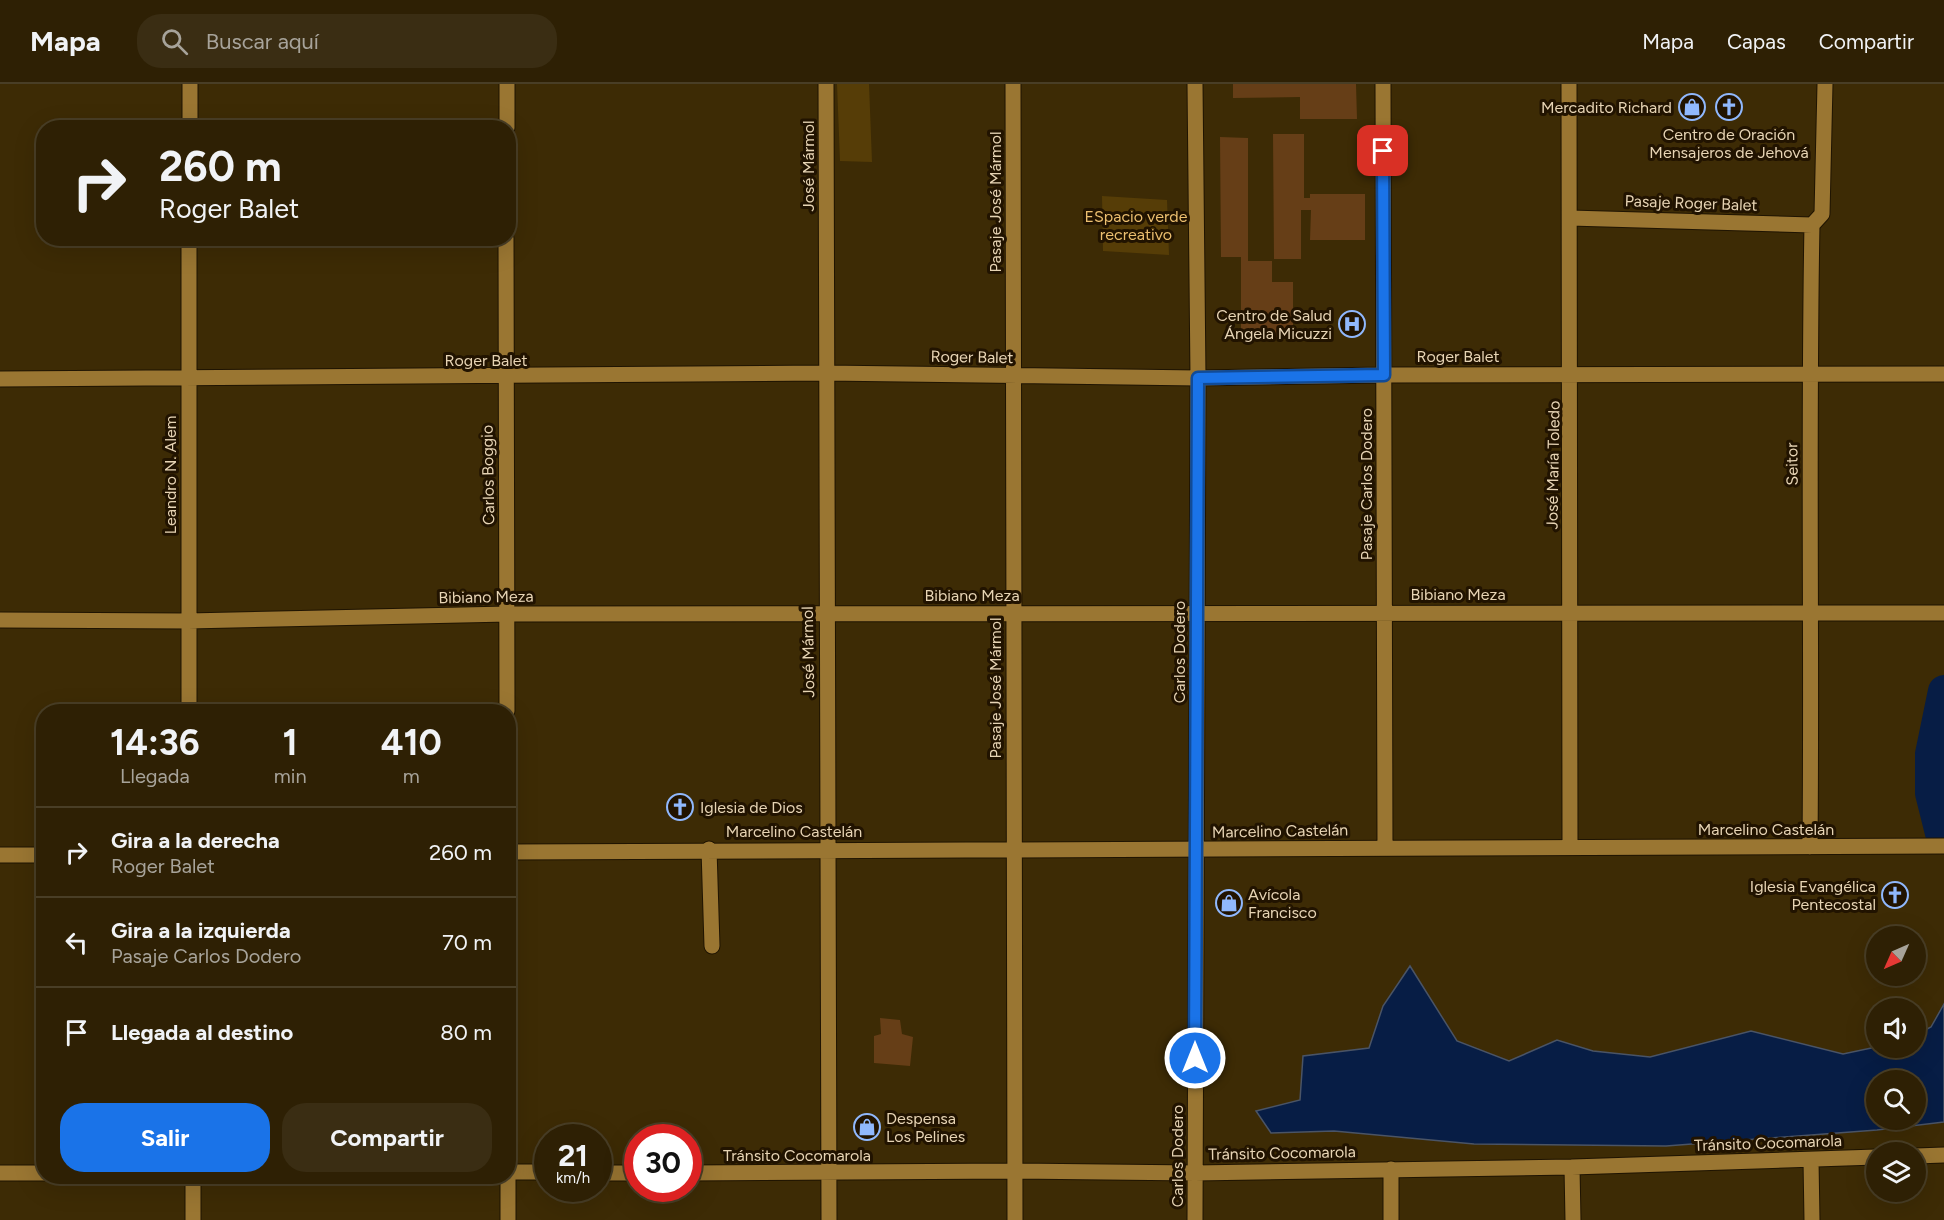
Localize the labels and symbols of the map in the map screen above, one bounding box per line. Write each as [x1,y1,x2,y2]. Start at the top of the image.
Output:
shop icon: Mercadito Richard [1677,92,1707,122]
church icon: Centro de Oración Mensajeros de Jehová [1714,92,1744,122]
place label: Mercadito Richard [1541,98,1672,117]
street label: José Mármol [799,120,818,212]
pin [1357,125,1408,176]
place label: Centro de Oración Mensajeros de Jehová [1649,125,1809,162]
street label: Pasaje José Mármol [986,131,1005,273]
street label: Pasaje Roger Balet [1624,191,1758,215]
park label: ESpacio verde recreativo [1085,207,1188,244]
place label: Centro de Salud Ángela Micuzzi [1216,306,1332,343]
hospital icon: Centro de Salud Ángela Micuzzi [1337,309,1367,339]
street label: Roger Balet [930,347,1014,367]
street label: Roger Balet [1416,347,1500,366]
street label: Roger Balet [444,351,528,370]
street label: José María Toledo [1542,401,1564,529]
street label: Pasaje Carlos Dodero [1357,408,1376,560]
street label: Leandro N. Alem [161,416,180,534]
street label: Carlos Boggio [478,425,498,525]
street label: Seitor [1782,442,1802,486]
street label: Bibiano Meza [1410,585,1506,604]
street label: Bibiano Meza [924,586,1020,605]
street label: Bibiano Meza [438,587,534,607]
street label: Carlos Dodero [1170,601,1189,703]
street label: José Mármol [798,606,818,698]
street label: Pasaje José Mármol [986,617,1005,759]
church icon: Iglesia de Dios [665,792,695,822]
place label: Iglesia de Dios [700,798,803,817]
street label: Marcelino Castelán [1212,820,1348,842]
street label: Marcelino Castelán [1698,820,1834,839]
street label: Marcelino Castelán [726,822,862,841]
place label: Iglesia Evangélica Pentecostal [1750,877,1876,914]
church icon: Iglesia Evangélica Pentecostal [1880,880,1910,910]
place label: Avícola Francisco [1248,885,1317,922]
shop icon: Avícola Francisco [1214,888,1244,918]
north arrow [1866,926,1926,986]
position arrow [1163,1026,1227,1090]
street label: Carlos Dodero [1168,1105,1187,1207]
place label: Despensa Los Pelines [886,1109,965,1146]
shop icon: Despensa Los Pelines [852,1112,882,1142]
speed limit sign: 30 [624,1124,702,1202]
street label: Tránsito Cocomarola [1694,1131,1842,1155]
street label: Tránsito Cocomarola [1208,1142,1356,1164]
street label: Tránsito Cocomarola [723,1146,871,1165]

